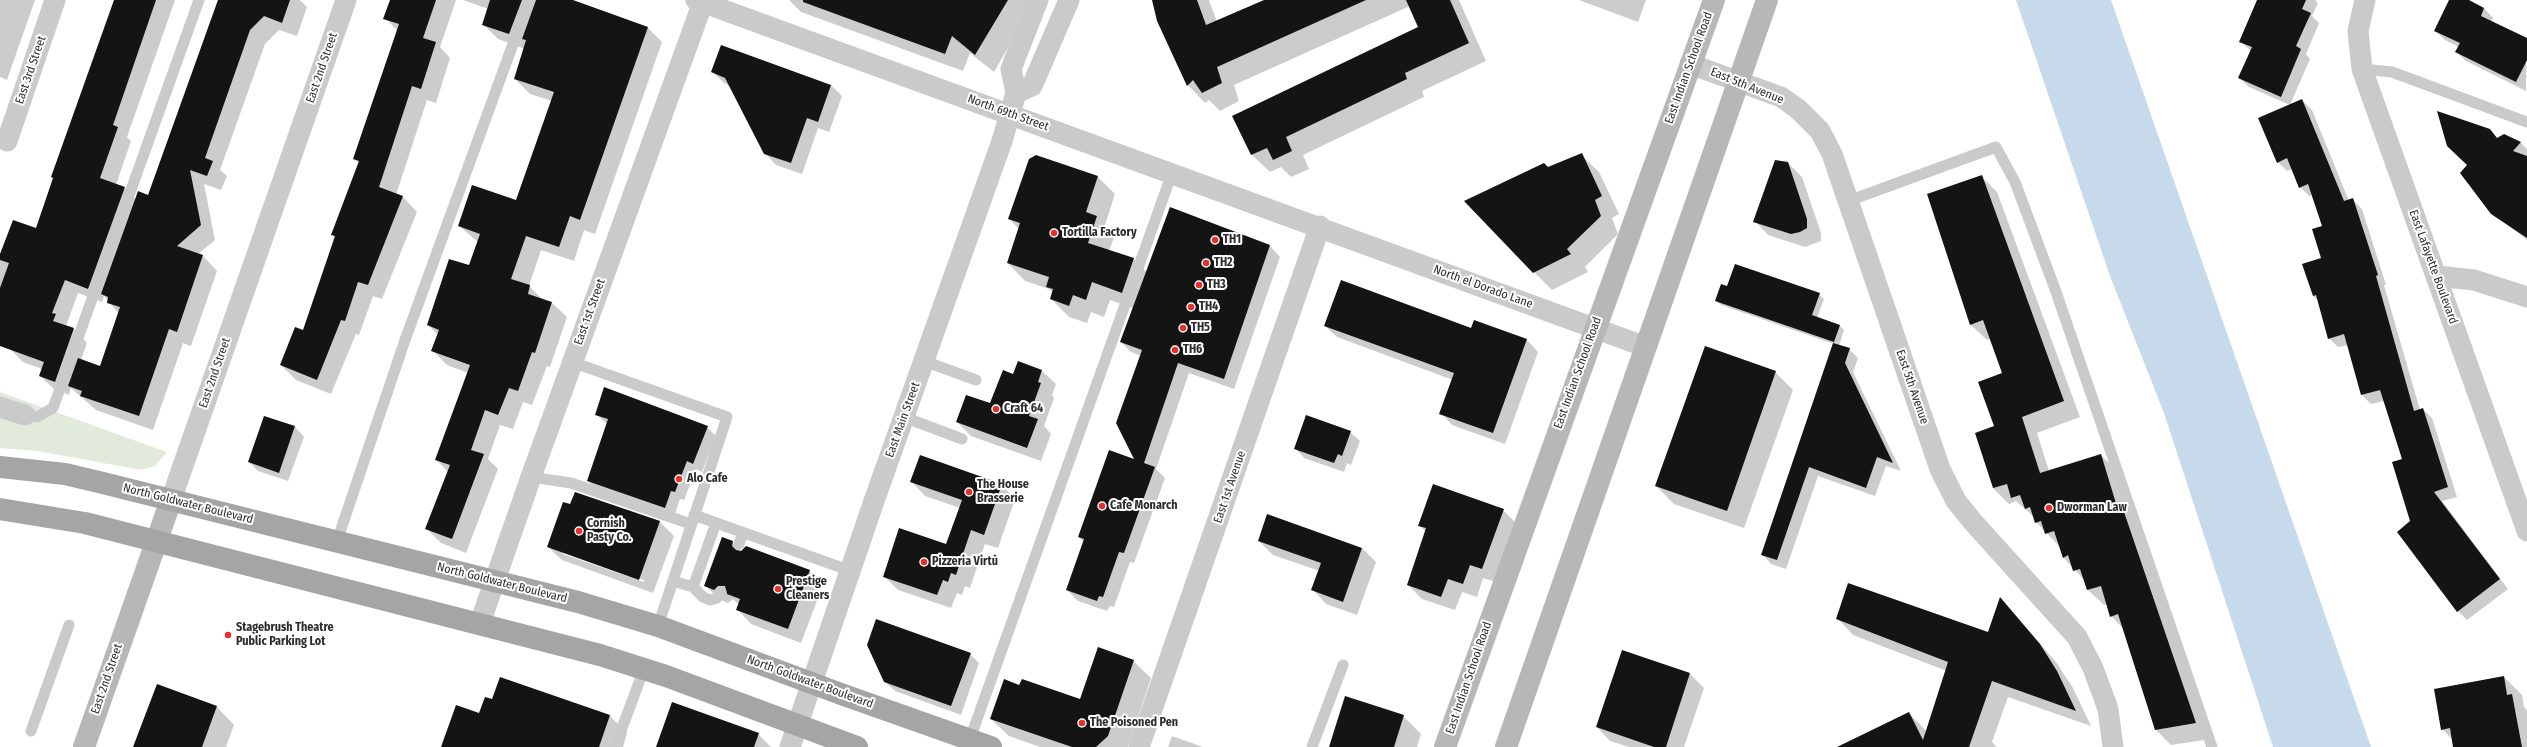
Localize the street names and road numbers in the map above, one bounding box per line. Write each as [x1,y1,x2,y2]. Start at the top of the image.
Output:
street label: East Indian School Road [1662,10,1716,126]
street label: East 2nd Street [303,31,341,105]
street label: East 3rd Street [13,34,49,106]
street label: East 5th Avenue [1708,65,1786,107]
street label: North 69th Street [966,92,1050,134]
street label: East Lafayette Boulevard [2406,208,2460,326]
street label: North el Dorado Lane [1431,262,1535,312]
street label: East 1st Street [571,277,609,347]
street label: East Indian School Road [1551,315,1605,431]
street label: East 2nd Street [196,336,234,410]
street label: East 5th Avenue [1893,348,1931,426]
street label: East Main Street [883,380,923,460]
street label: East 1st Avenue [1211,449,1249,525]
street label: North Goldwater Boulevard [122,481,254,527]
street label: North Goldwater Boulevard [436,560,568,606]
street label: East Indian School Road [1443,620,1495,736]
street label: East 2nd Street [88,642,126,716]
street label: North Goldwater Boulevard [745,652,875,712]

